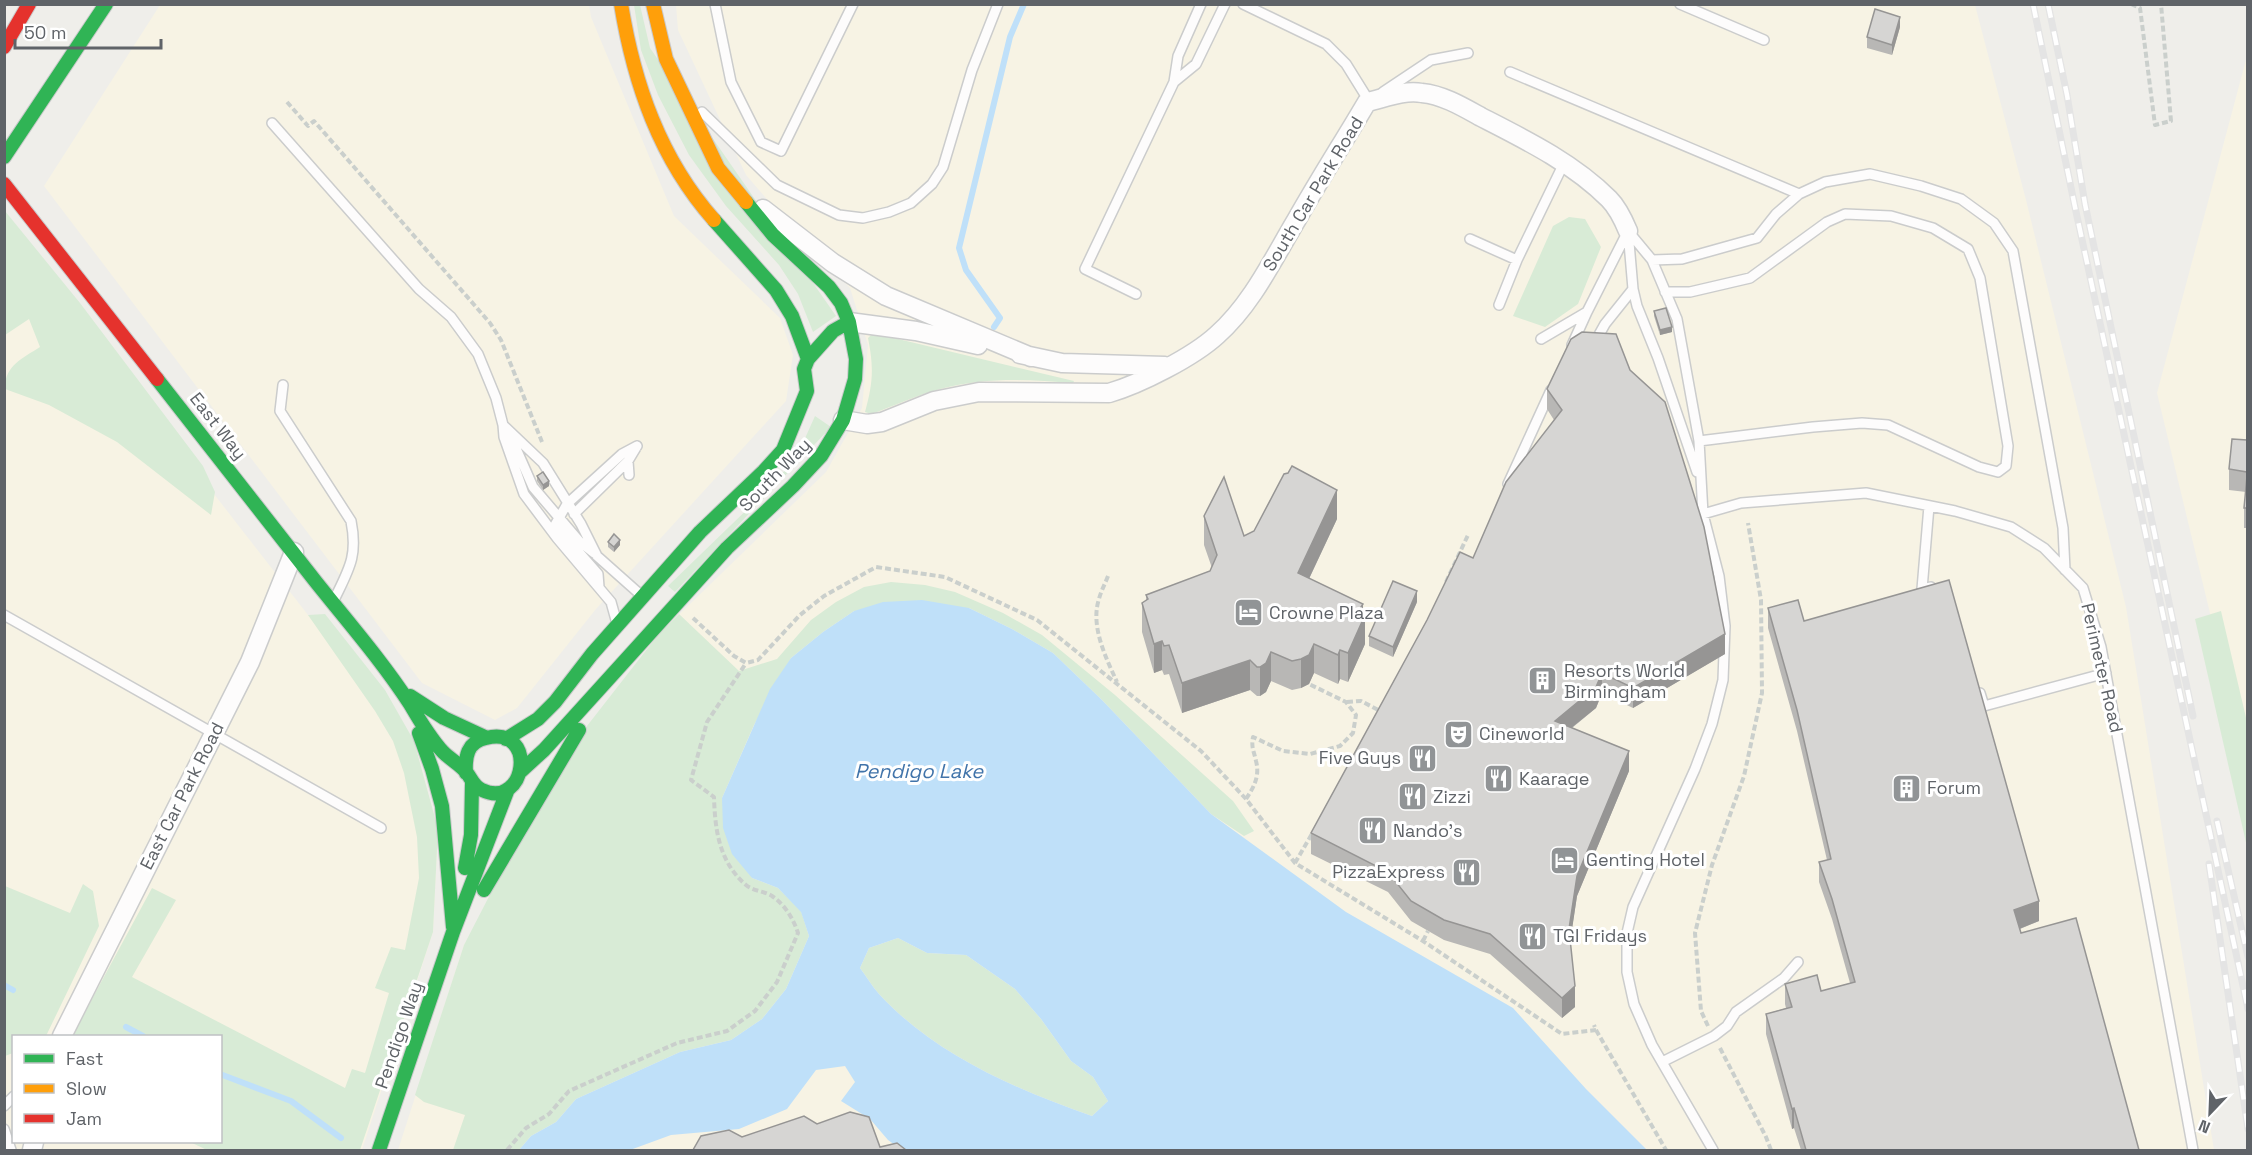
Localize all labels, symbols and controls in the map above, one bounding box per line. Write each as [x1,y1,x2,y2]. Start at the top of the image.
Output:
scale bar [15,12,160,50]
text: 50 m [24,21,66,44]
street label: South Car Park Road [1257,112,1368,275]
street label: East Way [185,387,252,464]
street label: South Way [734,433,815,516]
hotel icon: Crowne Plaza [1232,597,1264,629]
place label: Crowne Plaza [1269,601,1384,624]
street label: Perimeter Road [2076,601,2129,735]
place label: Resorts World Birmingham [1564,659,1685,703]
building icon: Resorts World Birmingham [1527,665,1559,697]
street label: East Car Park Road [134,718,229,873]
theatre icon: Cineworld [1442,718,1474,750]
place label: Cineworld [1479,722,1565,745]
restaurant icon: Five Guys [1406,742,1438,774]
place label: Five Guys [1319,746,1401,769]
water label: Pendigo Lake [855,758,984,784]
restaurant icon: Kaarage [1482,763,1514,795]
place label: Kaarage [1519,767,1589,790]
building icon: Forum [1890,772,1922,804]
place label: Forum [1927,776,1981,799]
restaurant icon: Zizzi [1396,781,1428,813]
place label: Zizzi [1433,785,1471,808]
restaurant icon: Nando's [1356,815,1388,847]
place label: Nando's [1393,819,1462,842]
hotel icon: Genting Hotel [1549,844,1581,876]
place label: Genting Hotel [1586,848,1705,871]
restaurant icon: PizzaExpress [1450,856,1482,888]
place label: PizzaExpress [1332,860,1445,883]
restaurant icon: TGI Fridays [1516,920,1548,952]
place label: TGI Fridays [1553,924,1647,947]
street label: Pendigo Way [369,978,428,1092]
legend [12,1035,222,1143]
text: Fast [66,1047,103,1070]
text: Slow [66,1077,107,1100]
north arrow [2180,1083,2240,1143]
text: Jam [66,1107,102,1130]
text: N [2195,1115,2213,1138]

